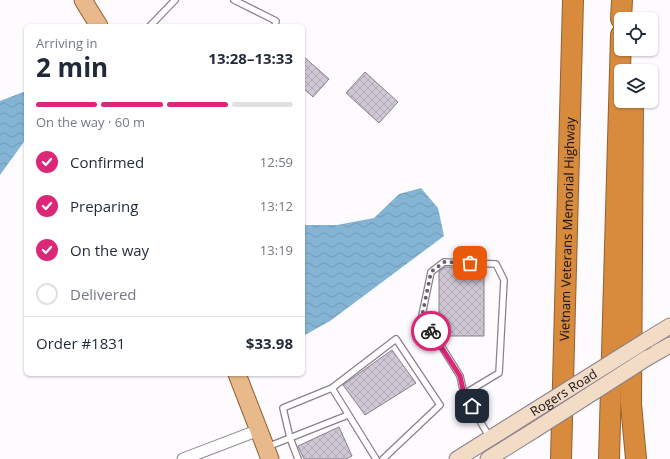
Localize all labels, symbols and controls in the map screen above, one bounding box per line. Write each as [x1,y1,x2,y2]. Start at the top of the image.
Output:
map controls [614,12,658,108]
button: locate [614,12,658,56]
text: Arriving in [36,34,98,52]
text: 13:28–13:33 [208,48,293,68]
text: 2 min [36,49,108,85]
button: layers [614,64,658,108]
text: On the way · 60 m [36,113,145,131]
street label: Vietnam Veterans Memorial Highway [555,116,579,341]
icon: check [36,151,58,173]
text: Confirmed [70,152,144,172]
text: 12:59 [260,153,293,171]
icon: check [36,195,58,217]
text: Preparing [70,196,138,216]
text: 13:12 [260,197,293,215]
icon: check [36,239,58,261]
text: On the way [70,240,149,260]
text: 13:19 [260,241,293,259]
pin [453,246,487,280]
icon: bag [459,252,481,274]
text: Delivered [70,284,137,304]
courier [411,311,451,351]
icon: bike [420,320,442,342]
text: Order #1831 [36,333,125,353]
text: $33.98 [246,333,293,353]
street label: Rogers Road [526,365,600,420]
pin [455,389,489,423]
icon: home [461,395,483,417]

